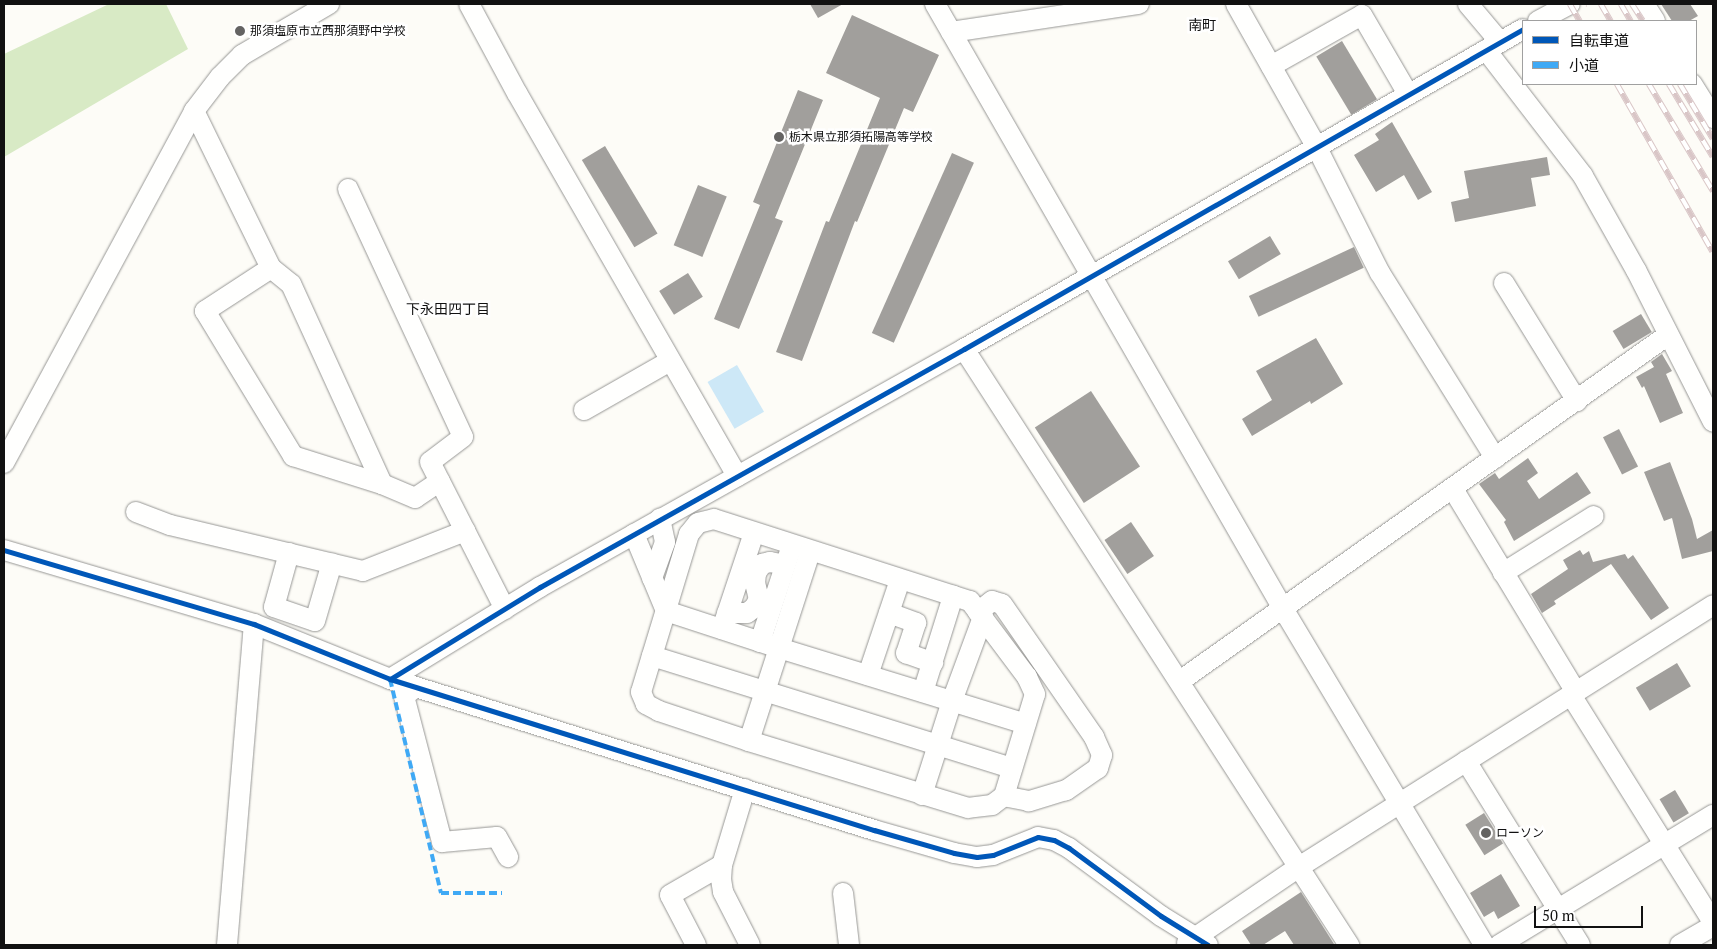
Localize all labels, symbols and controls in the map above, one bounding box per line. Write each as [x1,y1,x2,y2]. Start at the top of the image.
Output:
district label: 南町 [1188,17,1216,33]
legend [1522,20,1697,85]
place label: 那須塩原市立西那須野中学校 [250,24,406,38]
marker: 那須塩原市立西那須野中学校 [234,25,246,37]
text: 自転車道 [1569,30,1629,50]
text: 小道 [1569,55,1599,75]
place label: 栃木県立那須拓陽高等学校 [789,130,933,144]
marker: 栃木県立那須拓陽高等学校 [773,131,785,143]
district label: 下永田四丁目 [406,301,490,317]
place label: ローソン [1496,826,1544,840]
marker: ローソン [1480,827,1492,839]
scale bar [1537,896,1646,928]
text: 50 m [1542,905,1575,925]

